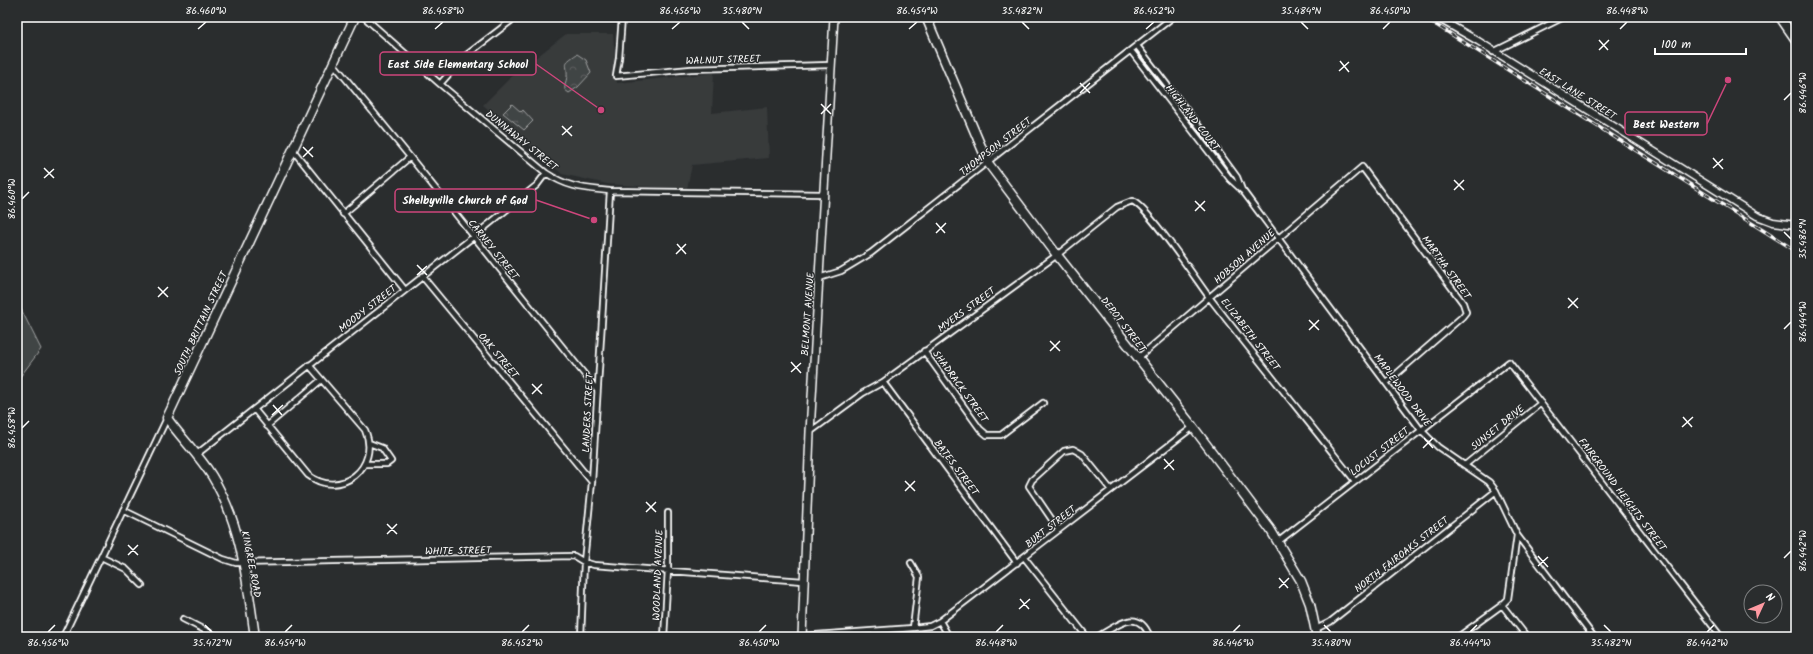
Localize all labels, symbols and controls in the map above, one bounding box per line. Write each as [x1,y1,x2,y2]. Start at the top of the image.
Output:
text: 86.460°W [185,3,227,19]
text: 86.458°W [422,3,464,19]
text: 86.456°W [659,3,701,19]
text: 35.480°N [722,3,762,19]
text: 86.454°W [896,3,938,19]
text: 35.482°N [1002,3,1043,19]
text: 86.452°W [1133,3,1175,19]
text: 35.484°N [1281,3,1322,19]
text: 86.450°W [1369,3,1411,19]
text: 86.448°W [1606,3,1648,19]
scale bar [1655,30,1746,56]
text: 100 m [1661,35,1692,54]
street label: WALNUT STREET [685,51,762,69]
callout: East Side Elementary School [380,52,536,75]
text: East Side Elementary School [388,56,528,74]
street label: EAST LANE STREET [1536,64,1621,125]
text: 86.446°W [1795,72,1811,114]
street label: HIGHLAND COURT [1161,81,1224,156]
street label: DUNNAWAY STREET [482,106,562,176]
callout: Best Western [1625,112,1707,135]
street label: THOMPSON STREET [956,113,1036,180]
text: Best Western [1633,116,1699,134]
text: 86.460°W [4,178,20,220]
callout: Shelbyville Church of God [395,189,536,212]
text: Shelbyville Church of God [402,192,529,210]
street label: CARNEY STREET [464,216,524,285]
text: 35.486°N [1795,218,1811,259]
street label: HOBSON AVENUE [1210,225,1280,288]
street label: MARTHA STREET [1418,232,1476,304]
street label: SOUTH BRITTAIN STREET [170,267,233,378]
street label: BELMONT AVENUE [797,271,819,356]
street label: MOODY STREET [335,280,401,337]
street label: MYERS STREET [934,282,1000,336]
street label: DEPOT STREET [1096,293,1151,357]
street label: ELIZABETH STREET [1217,295,1285,376]
text: 86.444°W [1795,301,1811,343]
street label: OAK STREET [474,329,523,383]
street label: SHADRACK STREET [928,347,993,427]
street label: MAPLEWOOD DRIVE [1369,351,1436,431]
street label: LANDERS STREET [578,371,598,453]
street label: SUNSET DRIVE [1467,400,1529,454]
text: 86.458°W [4,407,20,449]
street label: LOCUST STREET [1346,422,1414,480]
street label: FAIRGROUND HEIGHTS STREET [1574,435,1671,556]
street label: BATES STREET [930,436,984,500]
street label: BURT STREET [1022,501,1081,552]
street label: NORTH FAIROAKS STREET [1351,512,1454,597]
street label: WOODLAND AVENUE [648,528,668,621]
street label: KINGREE ROAD [237,529,265,600]
text: 86.442°W [1795,530,1811,572]
street label: WHITE STREET [425,542,493,560]
north arrow [1743,584,1783,624]
text: N [1761,589,1778,607]
text: 86.456°W [27,635,69,651]
text: 35.472°N [192,635,232,651]
text: 86.454°W [264,635,306,651]
text: 86.452°W [501,635,543,651]
text: 86.450°W [738,635,780,651]
text: 86.448°W [975,635,1017,651]
text: 86.446°W [1212,635,1254,651]
text: 35.480°N [1311,635,1351,651]
text: 86.444°W [1449,635,1491,651]
text: 35.482°N [1591,635,1632,651]
text: 86.442°W [1686,635,1728,651]

